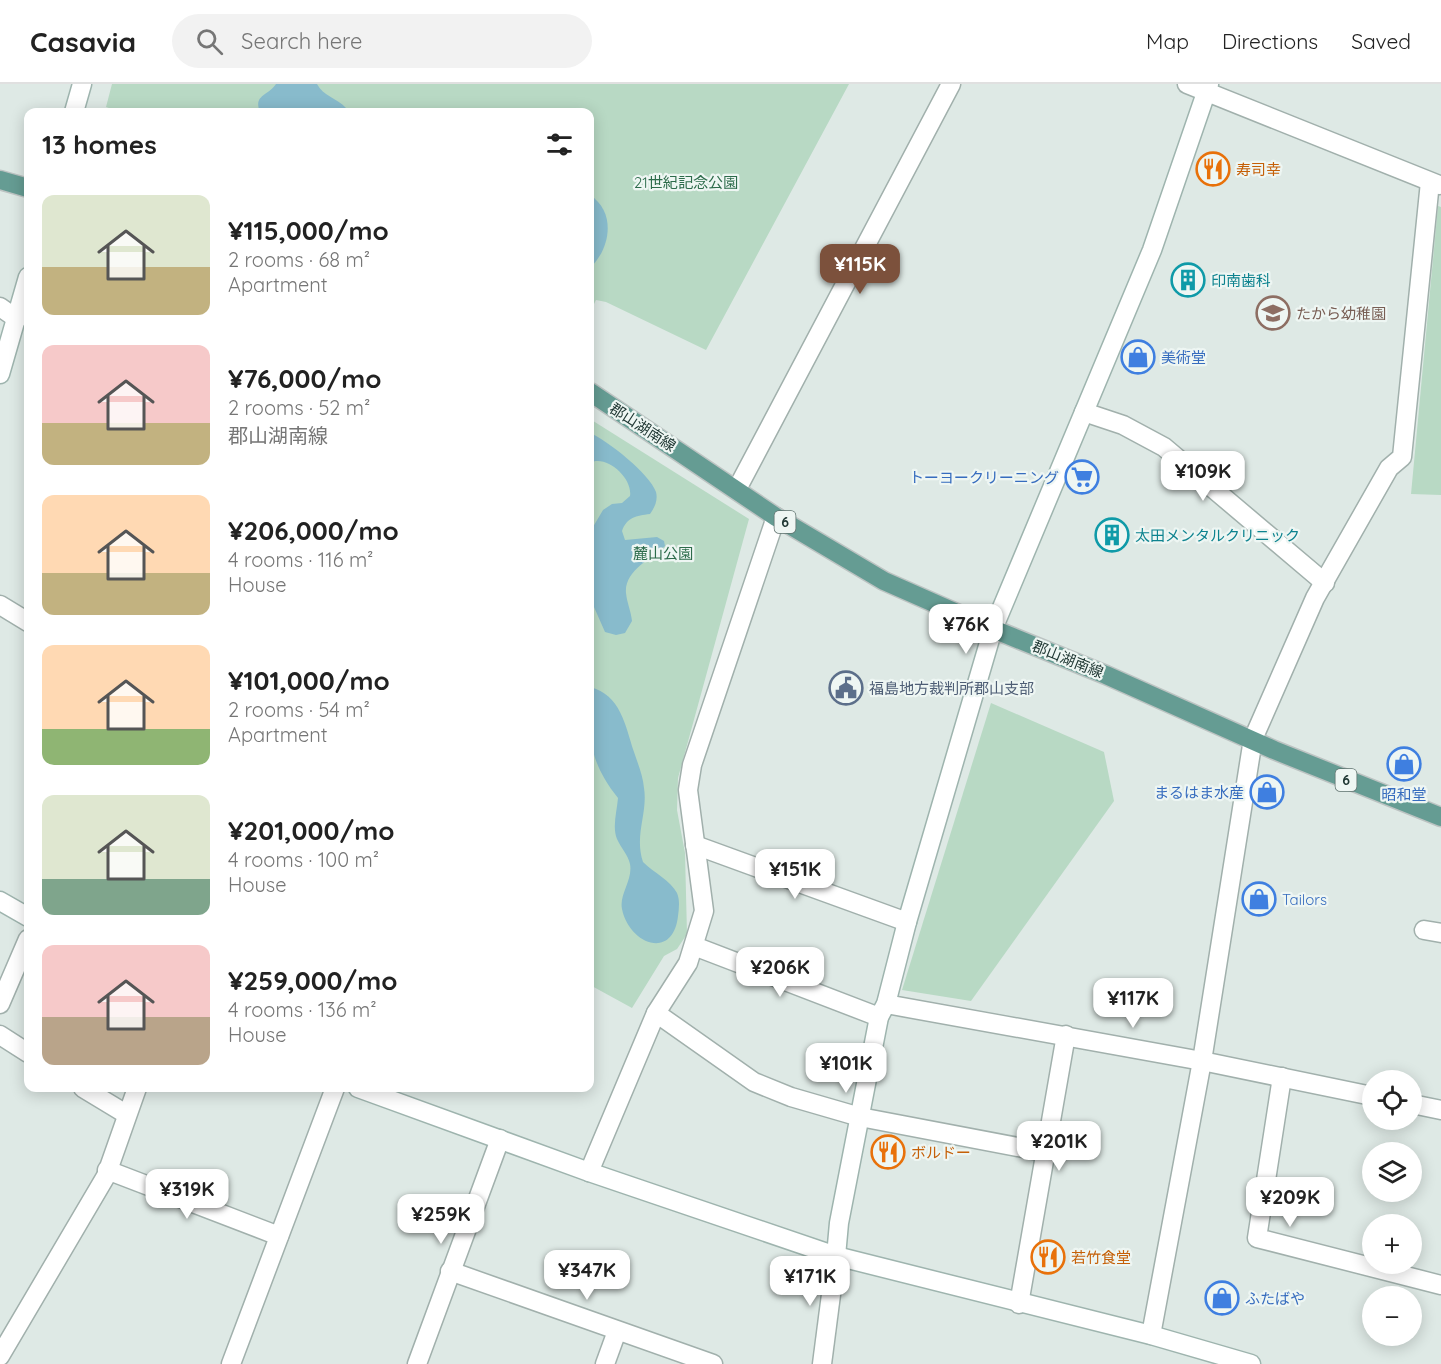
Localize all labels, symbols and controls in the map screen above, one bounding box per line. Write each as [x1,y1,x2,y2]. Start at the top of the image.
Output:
search box [172,14,592,68]
text: Casavia [30,24,136,59]
icon: search [193,25,226,58]
text: Search here [241,27,363,55]
text: Map [1146,28,1189,54]
text: Directions [1222,28,1318,54]
text: Saved [1351,28,1411,54]
text: 13 homes [42,128,157,161]
icon: filters [543,128,576,161]
restaurant icon: 寿司幸 [1195,151,1231,187]
place label: 寿司幸 [1236,160,1281,179]
park label: 21世紀記念公園 [634,173,738,192]
text: ¥115,000/mo [228,214,389,247]
icon: home [90,219,162,291]
pin: ¥115K [818,244,902,295]
text: 2 rooms · 68 m² [228,247,370,272]
text: ¥115K [834,251,886,276]
building icon: 印南歯科 [1170,262,1206,298]
place label: 印南歯科 [1211,271,1271,290]
text: Apartment [228,272,328,297]
school or university icon: たから幼稚園 [1255,295,1291,331]
place label: たから幼稚園 [1296,304,1386,323]
shop icon: 美術堂 [1120,339,1156,375]
place label: 美術堂 [1161,348,1206,367]
text: ¥76,000/mo [228,362,381,395]
icon: home [90,369,162,441]
text: 2 rooms · 52 m² [228,395,370,420]
street label: 郡山湖南線 [606,399,680,455]
text: 郡山湖南線 [228,423,328,448]
pin: ¥109K [1161,451,1245,502]
text: ¥109K [1175,458,1231,483]
supermarket icon: トーヨークリーニング [1064,459,1100,495]
place label: トーヨークリーニング [909,468,1059,487]
road number: 6 [774,511,796,533]
text: ¥206,000/mo [228,514,399,547]
building icon: 太田メンタルクリニック [1094,517,1130,553]
icon: home [90,519,162,591]
place label: 太田メンタルクリニック [1135,526,1300,545]
park label: 麓山公園 [633,544,693,563]
text: 4 rooms · 116 m² [228,547,373,572]
text: House [228,572,287,597]
pin: ¥76K [930,604,1002,655]
text: ¥76K [943,611,989,636]
street label: 郡山湖南線 [1030,636,1106,682]
text: ¥101,000/mo [228,664,390,697]
icon: home [90,669,162,741]
public building icon: 福島地方裁判所郡山支部 [828,670,864,706]
place label: 福島地方裁判所郡山支部 [869,679,1034,698]
text: 2 rooms · 54 m² [228,697,370,722]
text: Apartment [228,722,328,747]
shop icon: 昭和堂 [1386,746,1422,782]
road number: 6 [1336,769,1356,791]
shop icon: まるはま水産 [1249,774,1285,810]
place label: まるはま水産 [1154,783,1244,802]
place label: 昭和堂 [1381,785,1427,804]
text: ¥201,000/mo [228,814,394,847]
icon: home [90,819,162,891]
text: 4 rooms · 100 m² [228,847,379,872]
pin: ¥151K [753,849,837,900]
text: ¥151K [769,856,821,881]
text: House [228,872,287,897]
shop icon: Tailors [1241,881,1277,917]
place label: Tailors [1282,890,1327,909]
pin: ¥206K [738,947,822,998]
text: ¥206K [750,954,810,979]
text: ¥259,000/mo [228,964,398,997]
icon: home [90,969,162,1041]
pin: ¥117K [1091,978,1175,1029]
text: ¥117K [1107,985,1159,1010]
text: 4 rooms · 136 m² [228,997,377,1022]
text: House [228,1022,287,1047]
pin: ¥101K [804,1043,888,1094]
text: ¥101K [820,1050,872,1075]
map controls [1362,1070,1422,1346]
button: locate [1362,1070,1422,1130]
pin: ¥201K [1017,1121,1101,1172]
text: ¥201K [1031,1128,1087,1153]
restaurant icon: ボルドー [870,1134,906,1170]
button: layers [1362,1142,1422,1202]
place label: ボルドー [911,1143,971,1162]
pin: ¥319K [145,1169,229,1220]
text: ¥319K [160,1176,214,1201]
pin: ¥209K [1248,1177,1332,1228]
text: ¥209K [1260,1184,1320,1209]
pin: ¥259K [399,1194,483,1245]
text: ¥259K [411,1201,471,1226]
button: + [1362,1214,1422,1274]
restaurant icon: 若竹食堂 [1030,1239,1066,1275]
place label: 若竹食堂 [1071,1248,1131,1267]
pin: ¥347K [545,1250,629,1301]
pin: ¥171K [768,1256,852,1307]
text: ¥347K [558,1257,616,1282]
text: ¥171K [784,1263,836,1288]
shop icon: ふたばや [1204,1280,1240,1316]
button: − [1362,1286,1422,1346]
place label: ふたばや [1245,1289,1305,1308]

